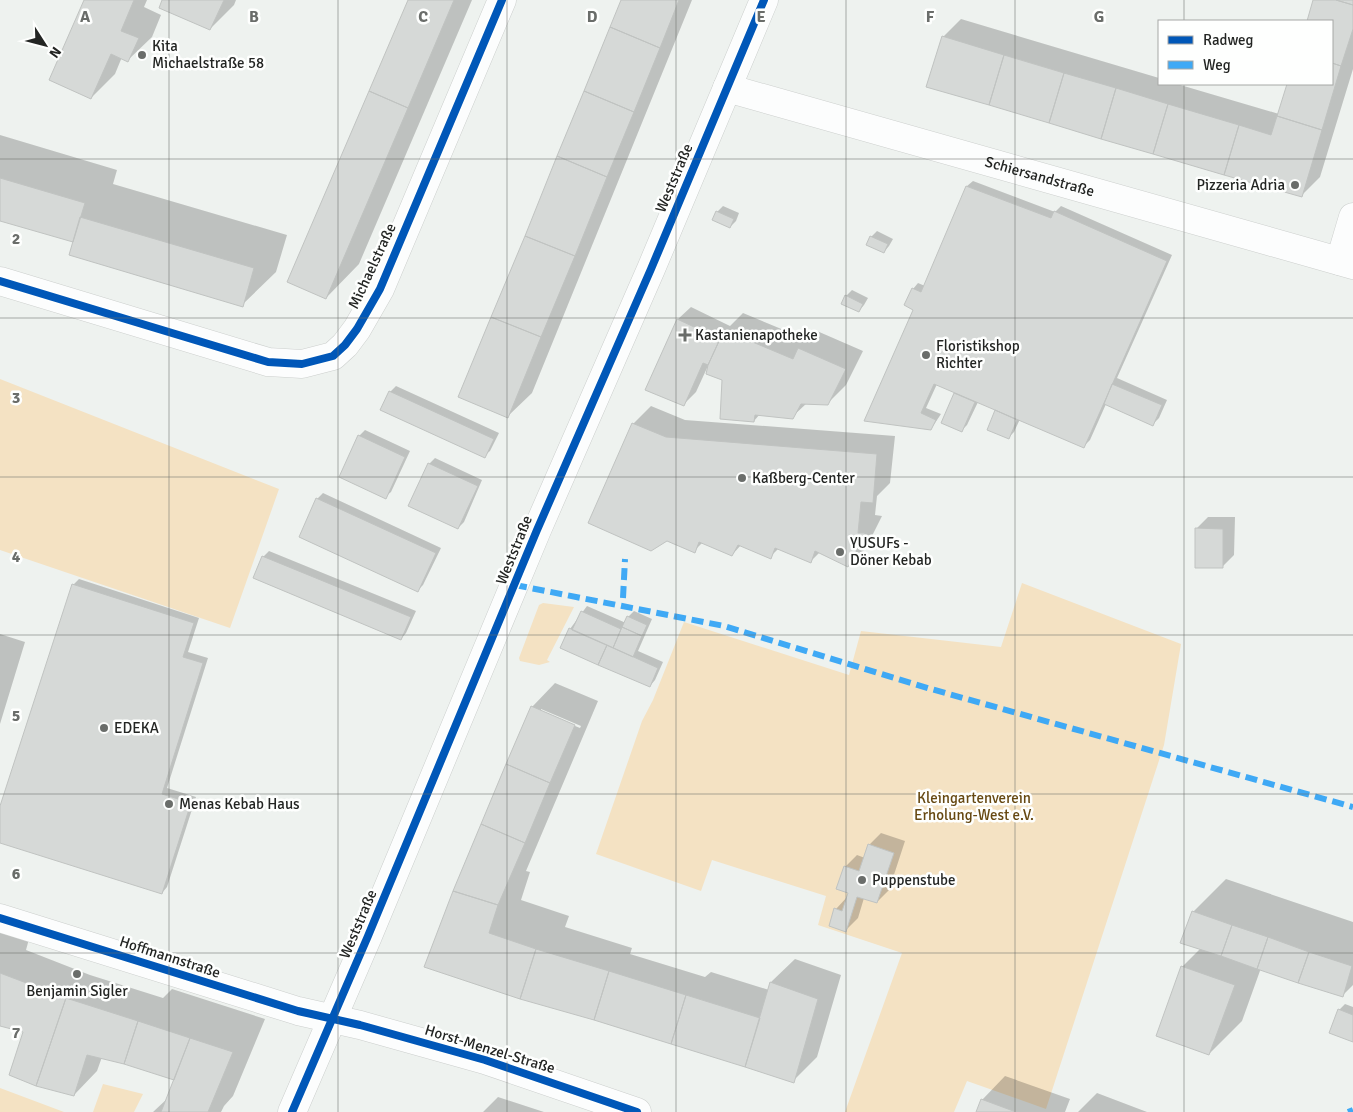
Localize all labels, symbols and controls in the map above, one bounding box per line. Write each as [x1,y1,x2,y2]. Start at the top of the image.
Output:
text: A [80,7,91,27]
text: B [249,7,259,27]
text: C [418,7,428,27]
text: D [587,7,598,27]
text: E [756,7,766,27]
text: F [926,7,935,27]
text: G [1094,7,1104,27]
north arrow [20,20,70,70]
legend [1158,20,1333,85]
text: Radweg [1203,31,1254,49]
place label: Kita Michaelstraße 58 [152,37,264,72]
text: N [45,43,65,61]
marker: Kita Michaelstraße 58 [136,49,148,61]
text: Weg [1203,56,1231,74]
street label: Weststraße [651,141,697,215]
street label: Schiersandstraße [983,152,1096,200]
place label: Pizzeria Adria [1197,176,1285,194]
marker: Pizzeria Adria [1289,179,1301,191]
street label: Michaelstraße [344,220,400,312]
text: 2 [12,229,20,249]
place label: Kastanienapotheke [695,326,818,344]
marker: Kastanienapotheke [679,329,691,341]
place label: Floristikshop Richter [936,337,1020,372]
marker: Floristikshop Richter [920,349,932,361]
text: 3 [12,388,20,408]
place label: Kaßberg-Center [752,469,855,487]
marker: Kaßberg-Center [736,472,748,484]
street label: Weststraße [492,513,536,587]
place label: YUSUFs - Döner Kebab [850,534,932,569]
marker: YUSUFs - Döner Kebab [834,546,846,558]
text: 4 [12,547,21,567]
text: 5 [12,706,20,726]
place label: EDEKA [114,719,159,737]
marker: EDEKA [98,722,110,734]
park label: Kleingartenverein Erholung-West e.V. [914,789,1034,824]
place label: Menas Kebab Haus [179,795,300,813]
marker: Menas Kebab Haus [163,798,175,810]
text: 6 [12,864,21,884]
place label: Puppenstube [872,871,956,889]
marker: Puppenstube [856,874,868,886]
street label: Weststraße [335,887,381,961]
street label: Hoffmannstraße [117,932,223,982]
marker: Benjamin Sigler [71,968,83,980]
place label: Benjamin Sigler [26,982,128,1000]
street label: Horst-Menzel-Straße [423,1021,557,1077]
text: 7 [12,1023,21,1043]

